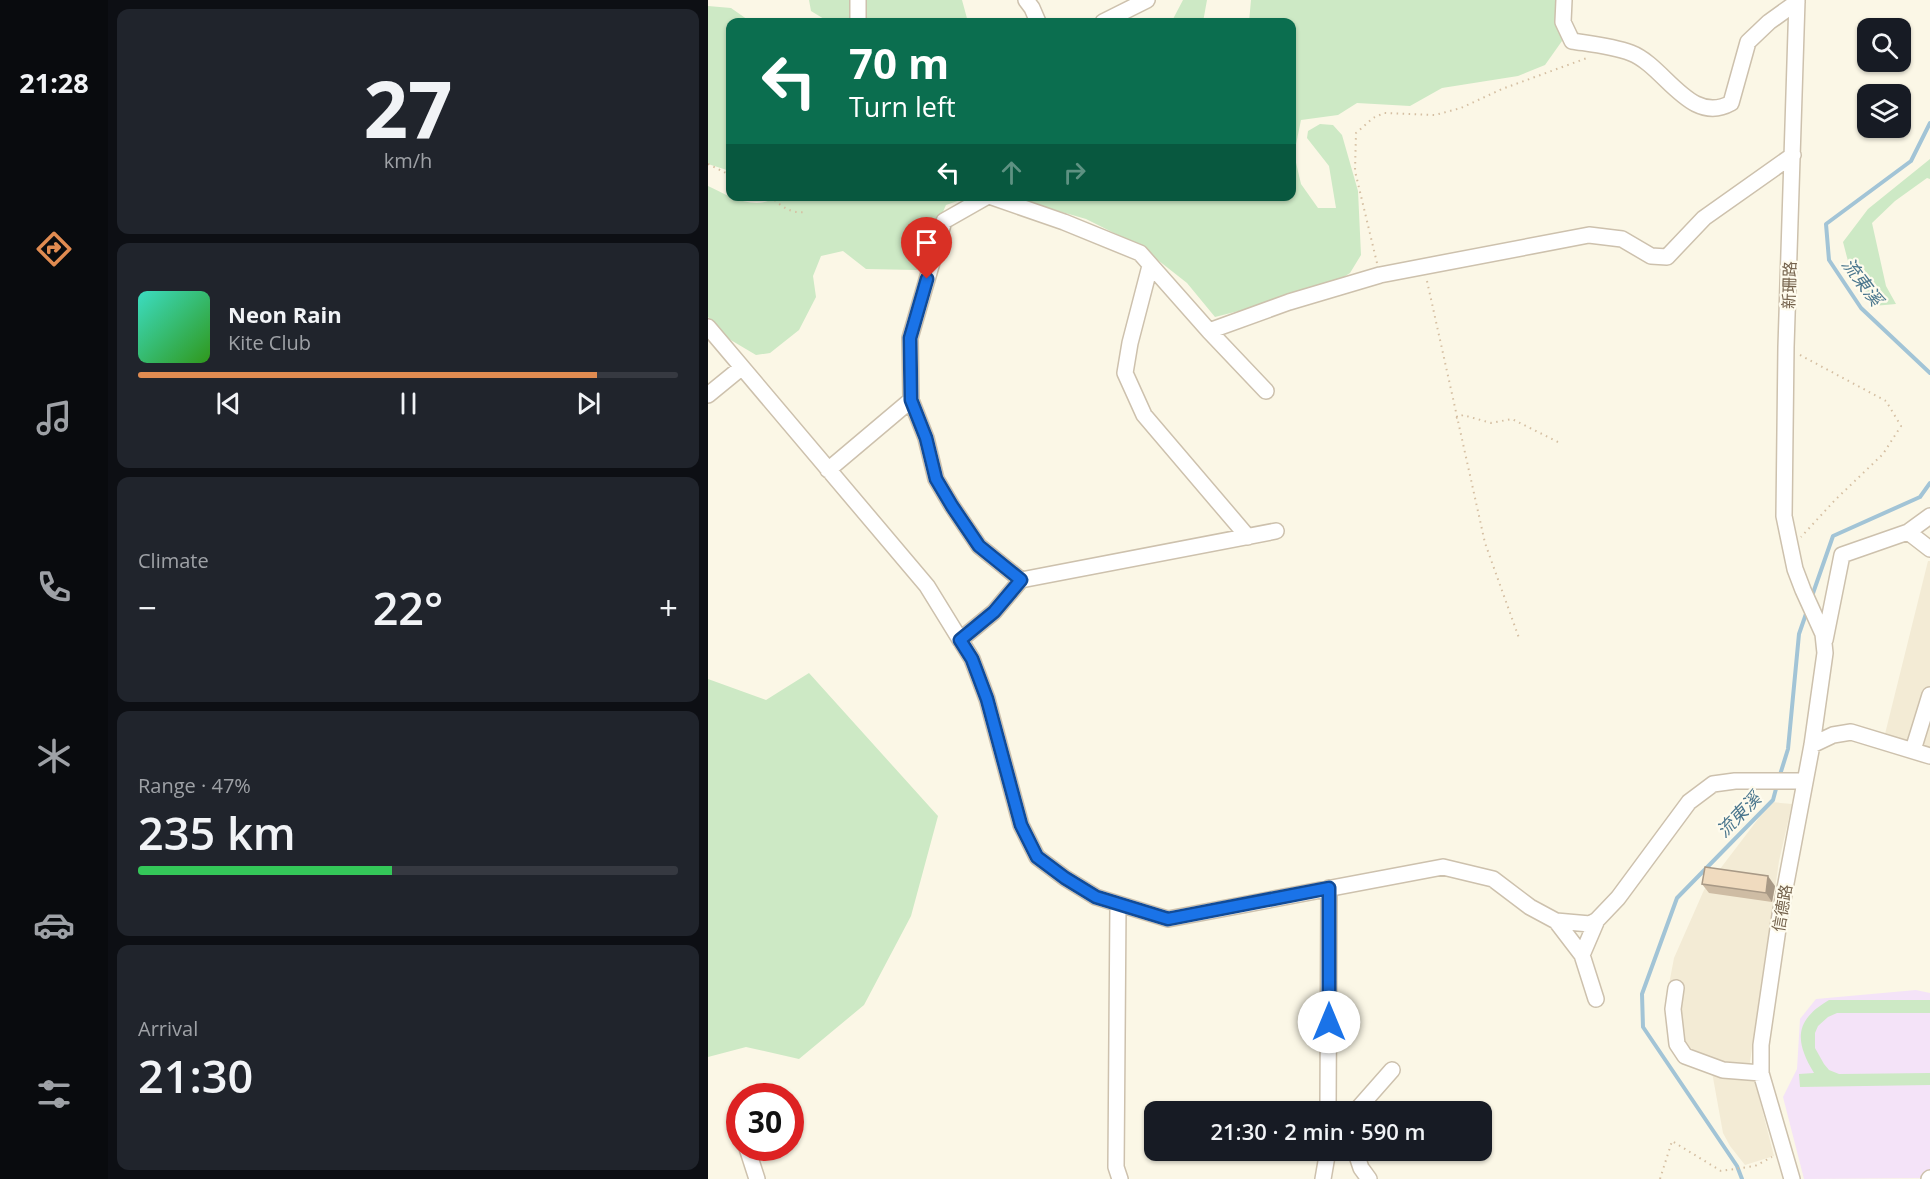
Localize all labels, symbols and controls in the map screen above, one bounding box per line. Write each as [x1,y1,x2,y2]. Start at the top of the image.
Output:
map controls [1857,18,1911,138]
button: search [1857,18,1911,72]
text: 70 m [849,34,949,91]
icon: left [750,42,828,120]
text: 27 [363,55,453,161]
text: 21:28 [19,64,89,101]
button: layers [1857,84,1911,138]
text: Turn left [849,88,956,125]
text: km/h [384,147,432,174]
icon: left [932,156,965,189]
icon: ahead [995,156,1028,189]
icon: right [1058,156,1091,189]
pin [901,217,952,279]
icon: arrive [910,226,943,259]
icon: directions [33,228,75,270]
water label: 流東溪 [1837,253,1890,313]
street label: 新珊路 [1777,261,1801,309]
text: Neon Rain [228,299,342,329]
text: Kite Club [228,329,311,356]
icon: previous [212,387,245,420]
icon: pause [392,387,425,420]
icon: next [572,387,605,420]
icon: music [33,397,75,439]
text: Climate [138,547,209,574]
icon: phone [33,566,75,608]
text: 22° [373,577,443,638]
text: − [138,585,157,630]
text: + [659,585,678,630]
icon: climate [33,735,75,777]
text: Range · 47% [138,772,251,799]
water label: 流東溪 [1711,784,1768,842]
text: 235 km [138,802,296,863]
street label: 信德路 [1767,882,1797,934]
icon: car [33,904,75,946]
position arrow [1297,990,1361,1054]
text: Arrival [138,1015,198,1042]
text: 21:30 [138,1045,253,1106]
icon: filters [33,1073,75,1115]
speed limit sign: 30 [726,1083,804,1161]
text: 21:30 · 2 min · 590 m [1210,1116,1426,1146]

